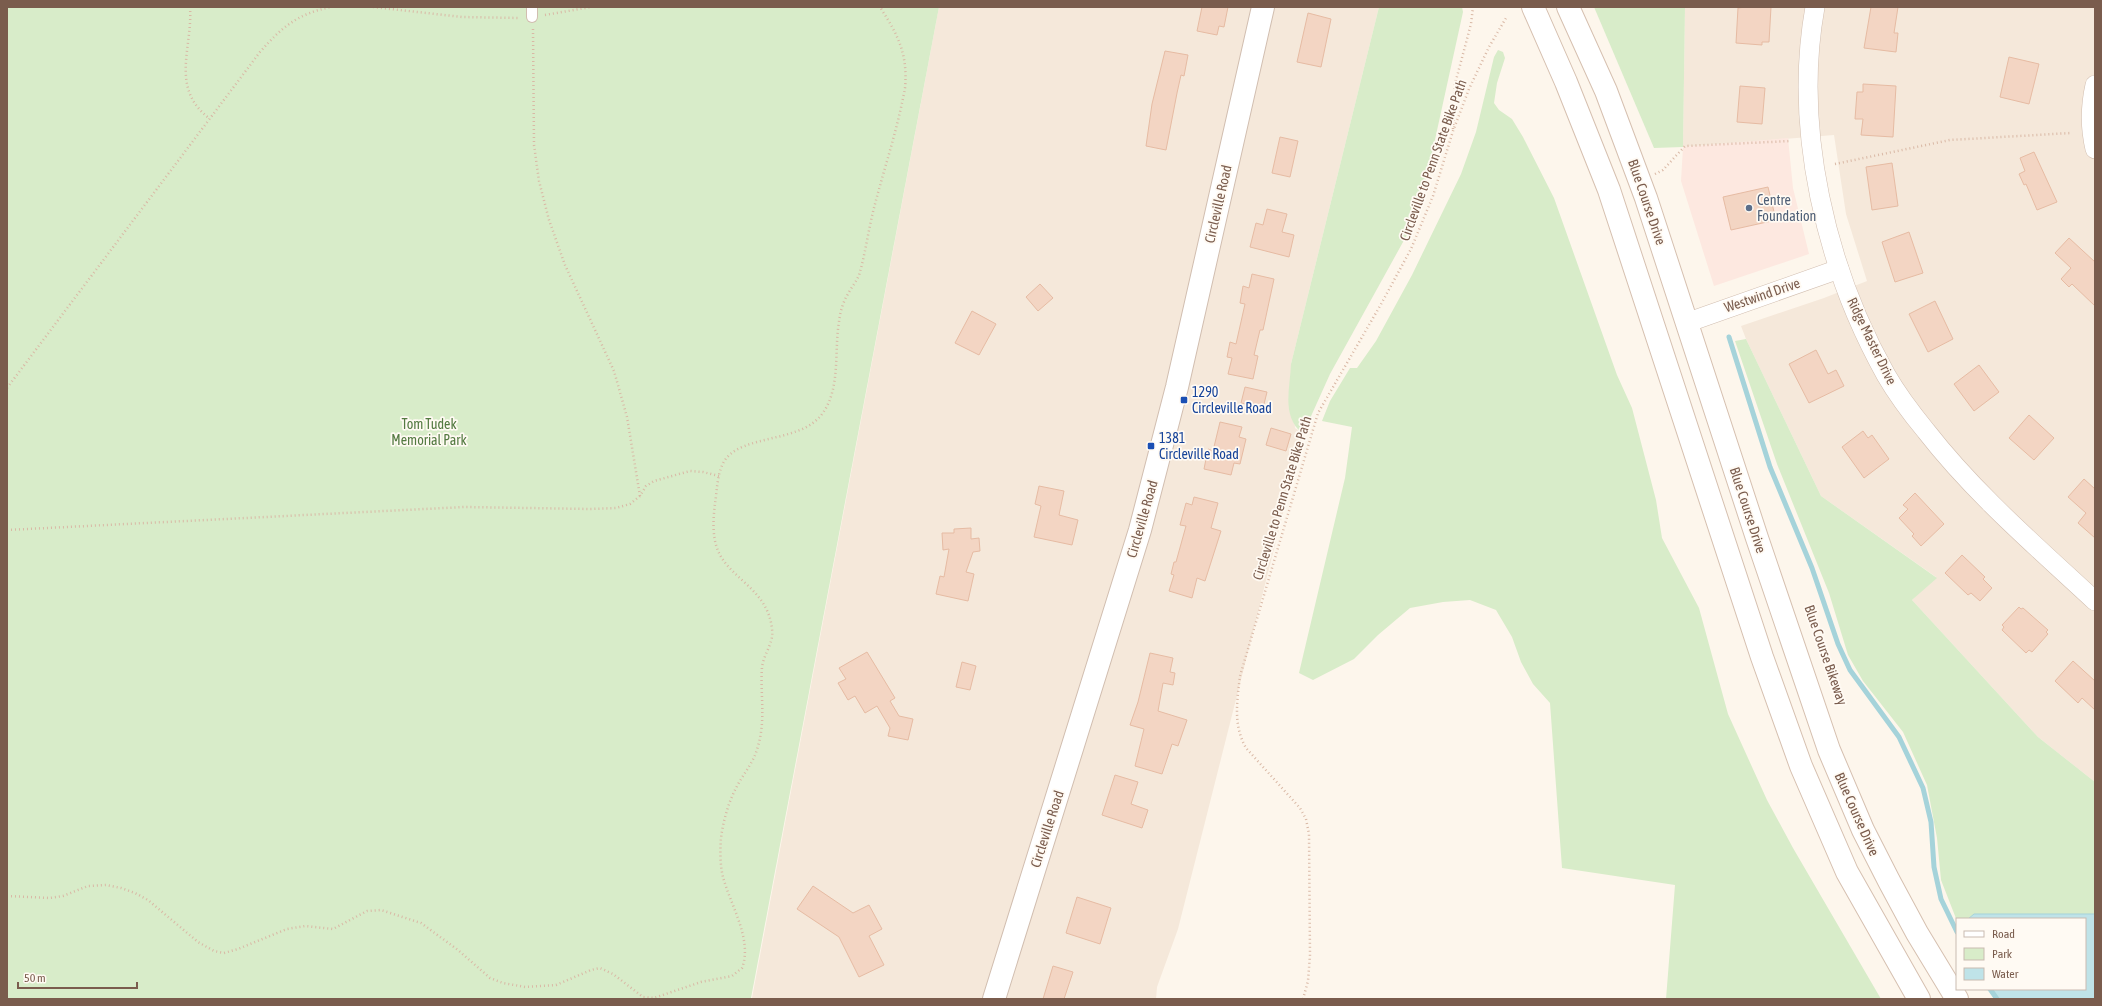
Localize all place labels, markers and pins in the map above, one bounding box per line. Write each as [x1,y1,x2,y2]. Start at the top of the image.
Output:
place label: Centre Foundation [1757,192,1816,224]
marker: Centre Foundation [1744,203,1754,213]
place label: 1290 Circleville Road [1192,384,1272,416]
marker: 1290 Circleville Road [1179,395,1189,405]
place label: 1381 Circleville Road [1159,430,1239,462]
marker: 1381 Circleville Road [1146,441,1156,451]

